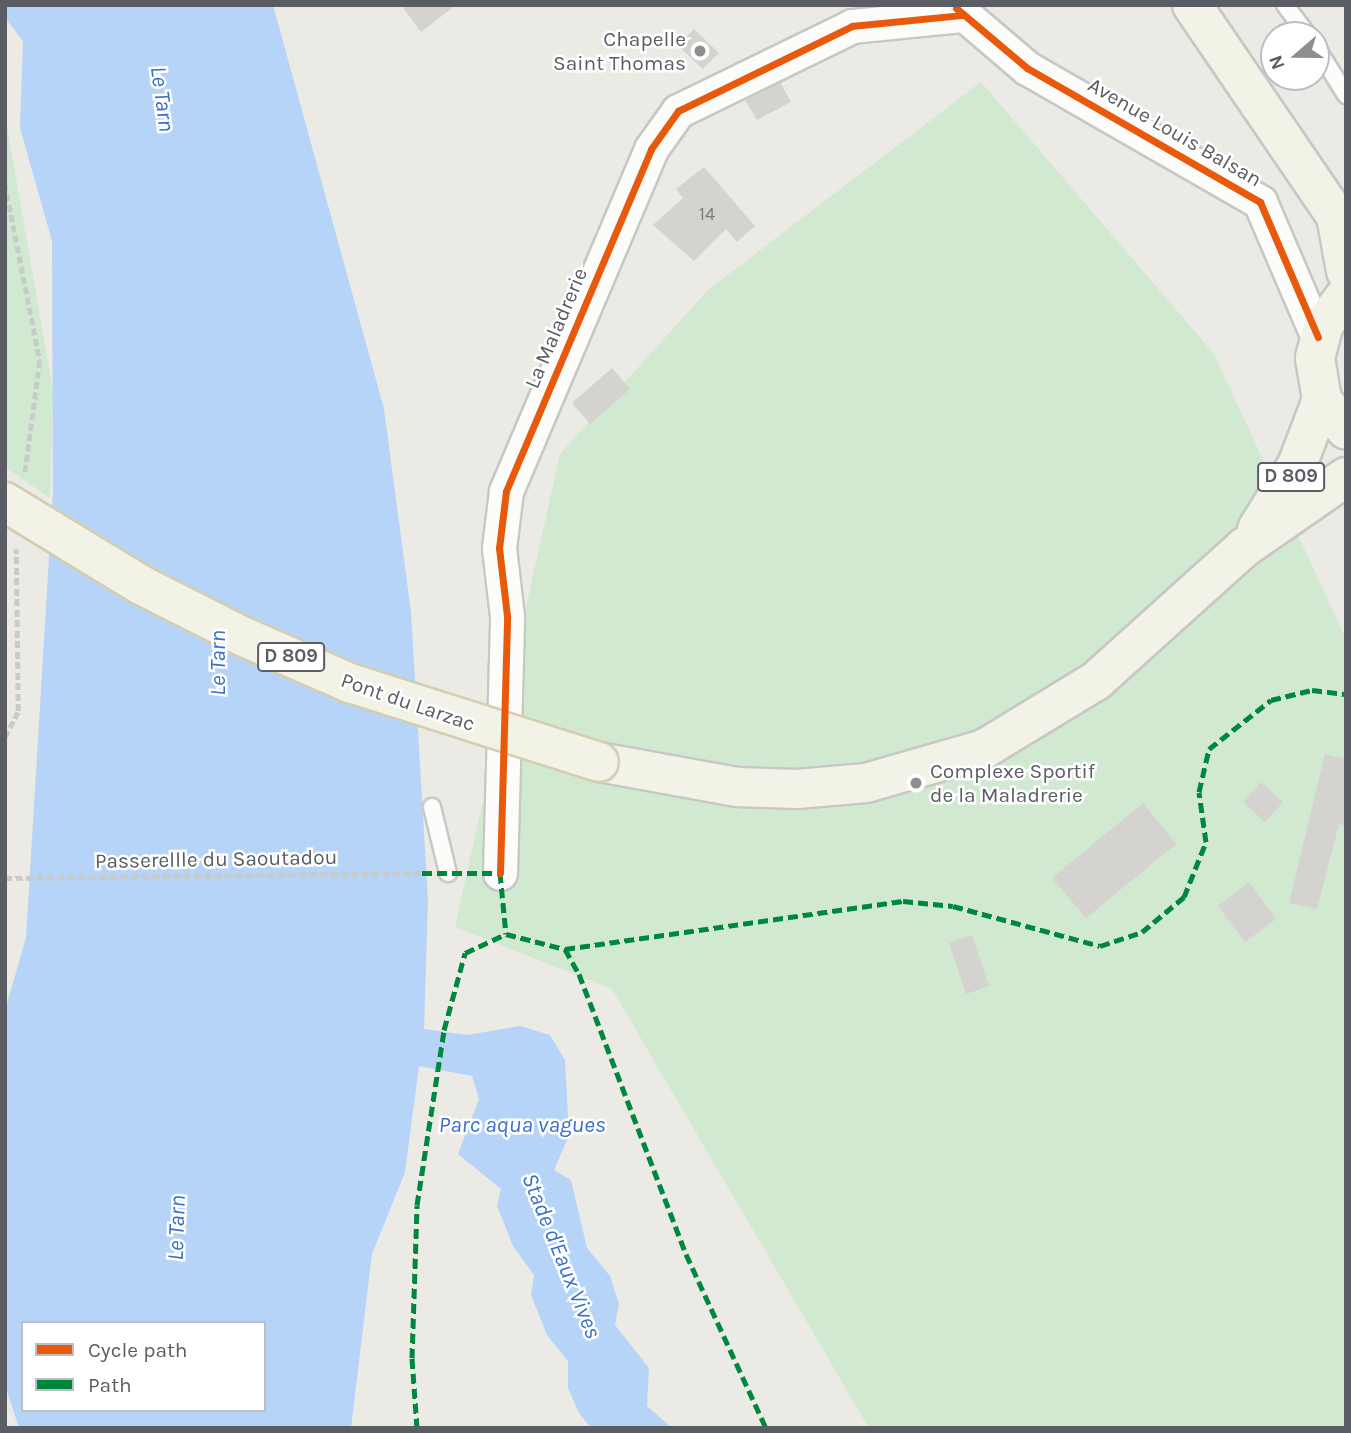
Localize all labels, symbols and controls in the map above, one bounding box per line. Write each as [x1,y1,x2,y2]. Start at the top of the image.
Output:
north arrow [1260,21,1330,91]
place label: Chapelle Saint Thomas [553,26,686,76]
marker: Chapelle Saint Thomas [692,43,708,59]
text: N [1264,52,1290,73]
water label: Le Tarn [144,64,180,134]
street label: Avenue Louis Balsan [1084,72,1266,192]
house number: 14 [699,203,715,225]
street label: La Maladrerie [519,264,593,392]
road number: D 809 [1256,462,1326,492]
water label: Le Tarn [204,630,232,696]
road number: D 809 [256,642,326,672]
street label: Pont du Larzac [338,667,478,737]
place label: Complexe Sportif de la Maladrerie [930,758,1095,808]
marker: Complexe Sportif de la Maladrerie [908,775,924,791]
street label: Passerellle du Saoutadou [95,844,337,874]
water label: Parc aqua vagues [438,1111,606,1139]
water label: Stade d'Eaux Vives [515,1169,607,1343]
water label: Le Tarn [162,1195,192,1261]
legend [21,1321,266,1412]
text: Cycle path [88,1338,188,1362]
text: Path [88,1373,132,1397]

